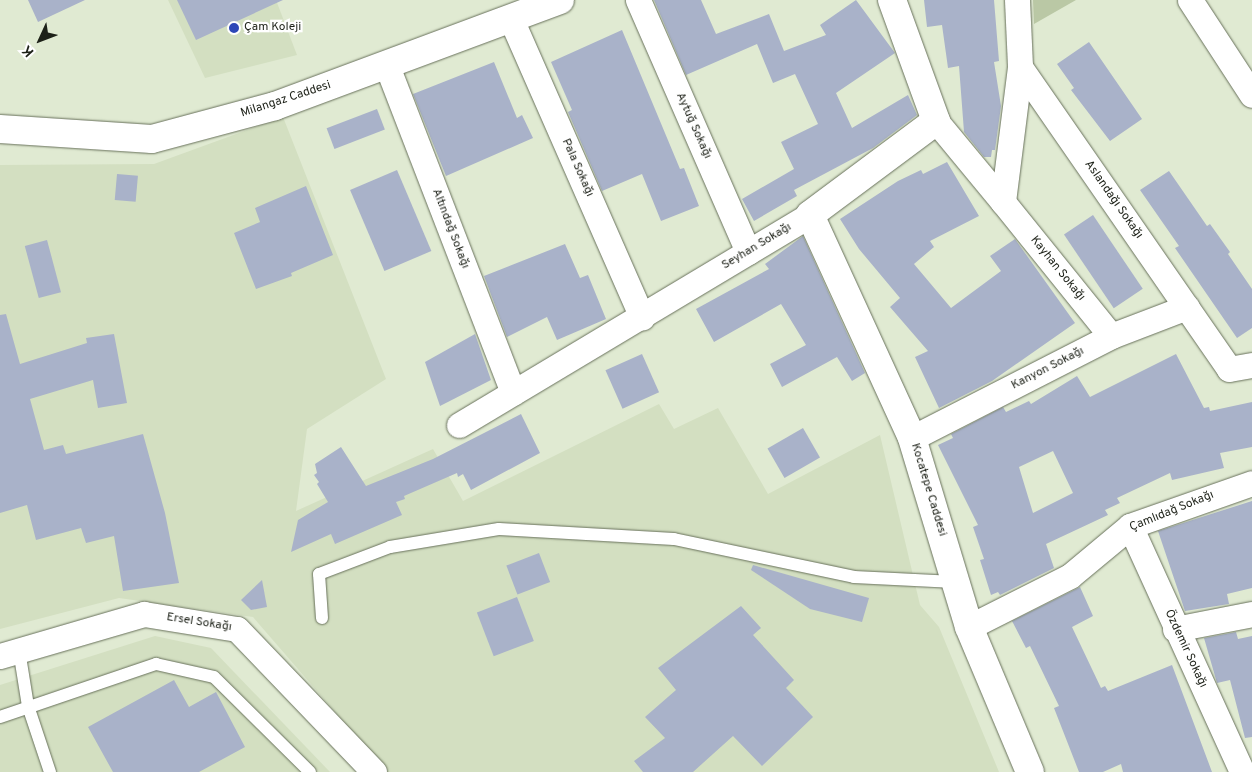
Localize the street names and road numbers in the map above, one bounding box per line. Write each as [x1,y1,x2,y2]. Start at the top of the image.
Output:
street label: Milangaz Caddesi [239,79,333,121]
street label: Aytuğ Sokağı [672,91,714,161]
street label: Pala Sokağı [558,137,596,199]
street label: Aslandağı Sokağı [1081,158,1145,242]
street label: Altındağ Sokağı [428,187,472,271]
street label: Seyhan Sokağı [720,221,794,273]
street label: Kayhan Sokağı [1026,234,1088,304]
street label: Kanyon Sokağı [1009,345,1087,393]
street label: Kocatepe Caddesi [907,442,949,538]
street label: Çamlıdağ Sokağı [1128,489,1216,535]
street label: Özdemir Sokağı [1161,608,1209,690]
street label: Ersel Sokağı [165,611,233,635]

